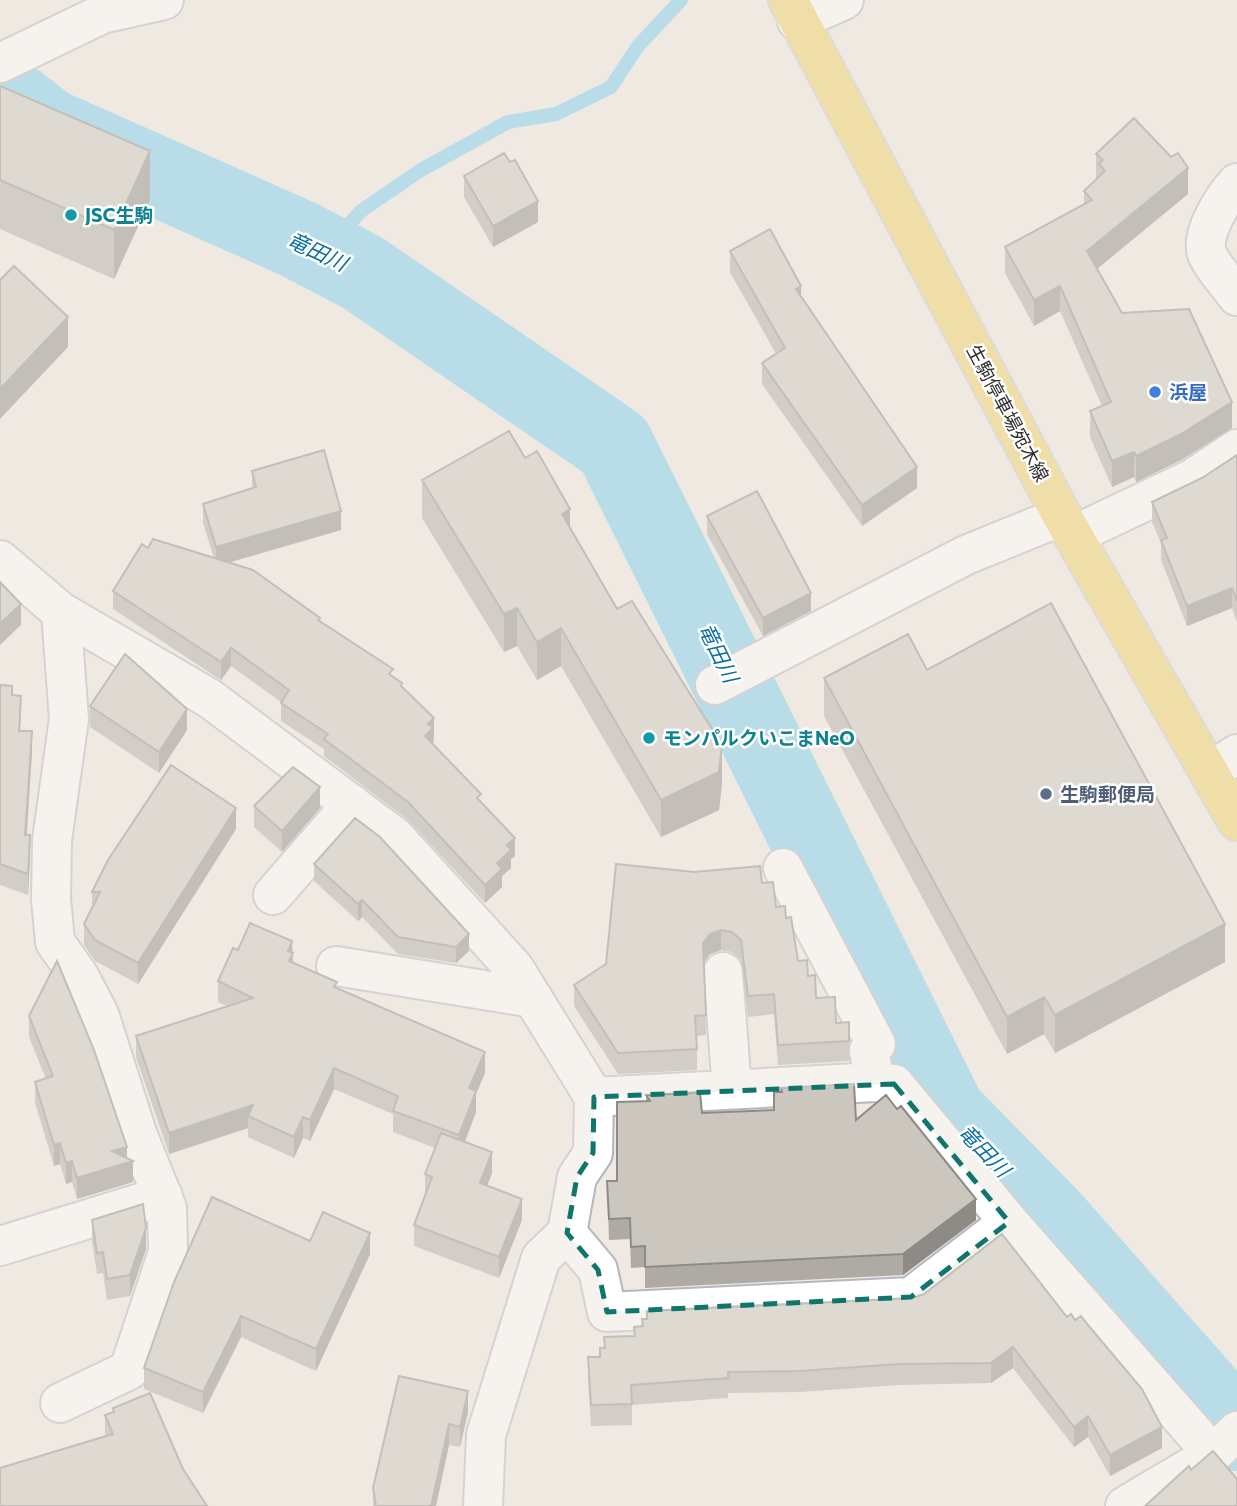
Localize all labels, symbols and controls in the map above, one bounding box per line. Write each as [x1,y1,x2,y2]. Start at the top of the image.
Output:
place label: JSC生駒 [85,203,153,226]
marker: JSC生駒 [63,207,79,223]
water label: 竜田川 [284,226,353,276]
street label: 生駒停車場宛木線 [963,340,1054,485]
place label: 浜屋 [1169,380,1207,403]
marker: 浜屋 [1147,384,1163,400]
water label: 竜田川 [694,619,745,688]
place label: モンパルクいこまNeO [663,726,855,749]
marker: モンパルクいこまNeO [641,730,657,746]
place label: 生駒郵便局 [1060,782,1155,805]
marker: 生駒郵便局 [1038,786,1054,802]
water label: 竜田川 [954,1119,1017,1183]

